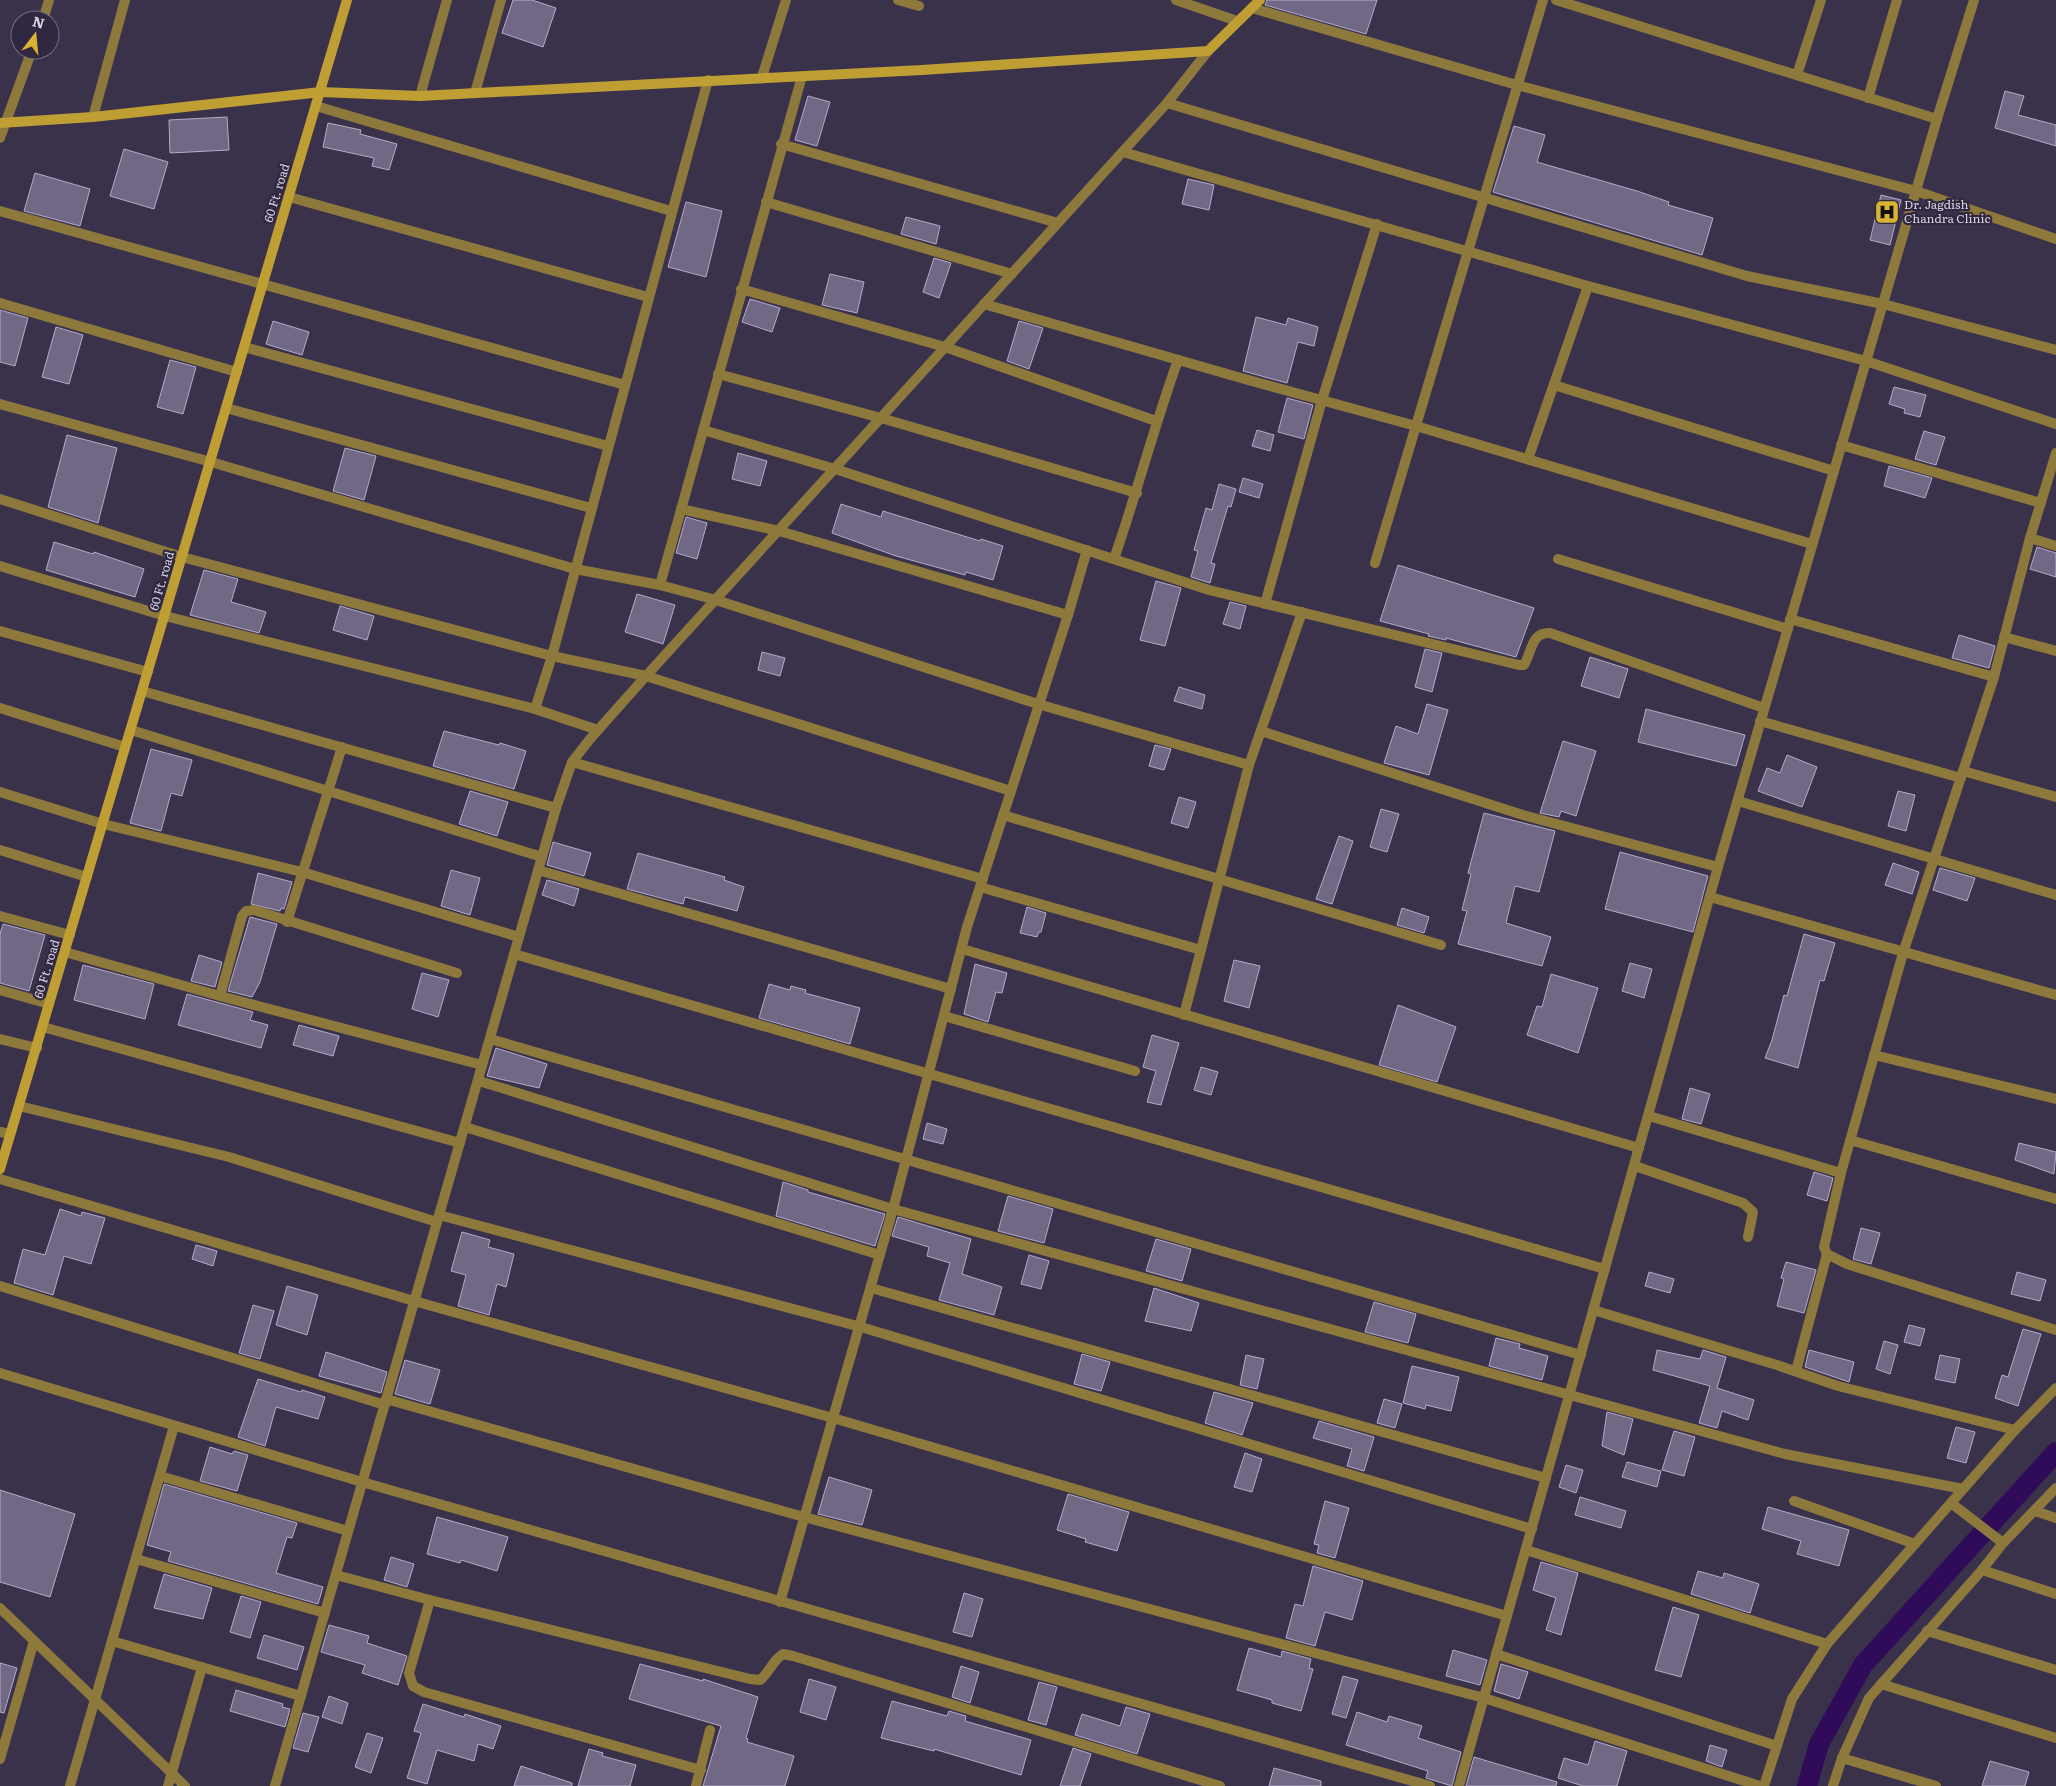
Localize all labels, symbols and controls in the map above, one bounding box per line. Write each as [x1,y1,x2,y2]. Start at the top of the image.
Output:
north arrow [10,10,60,60]
text: N [30,10,48,33]
street label: 60 Ft. road [259,160,294,224]
place label: Dr. Jagdish Chandra Clinic [1904,195,1990,227]
hospital icon: Dr. Jagdish Chandra Clinic [1874,199,1900,225]
street label: 60 Ft. road [144,548,178,612]
street label: 60 Ft. road [29,936,64,1000]

